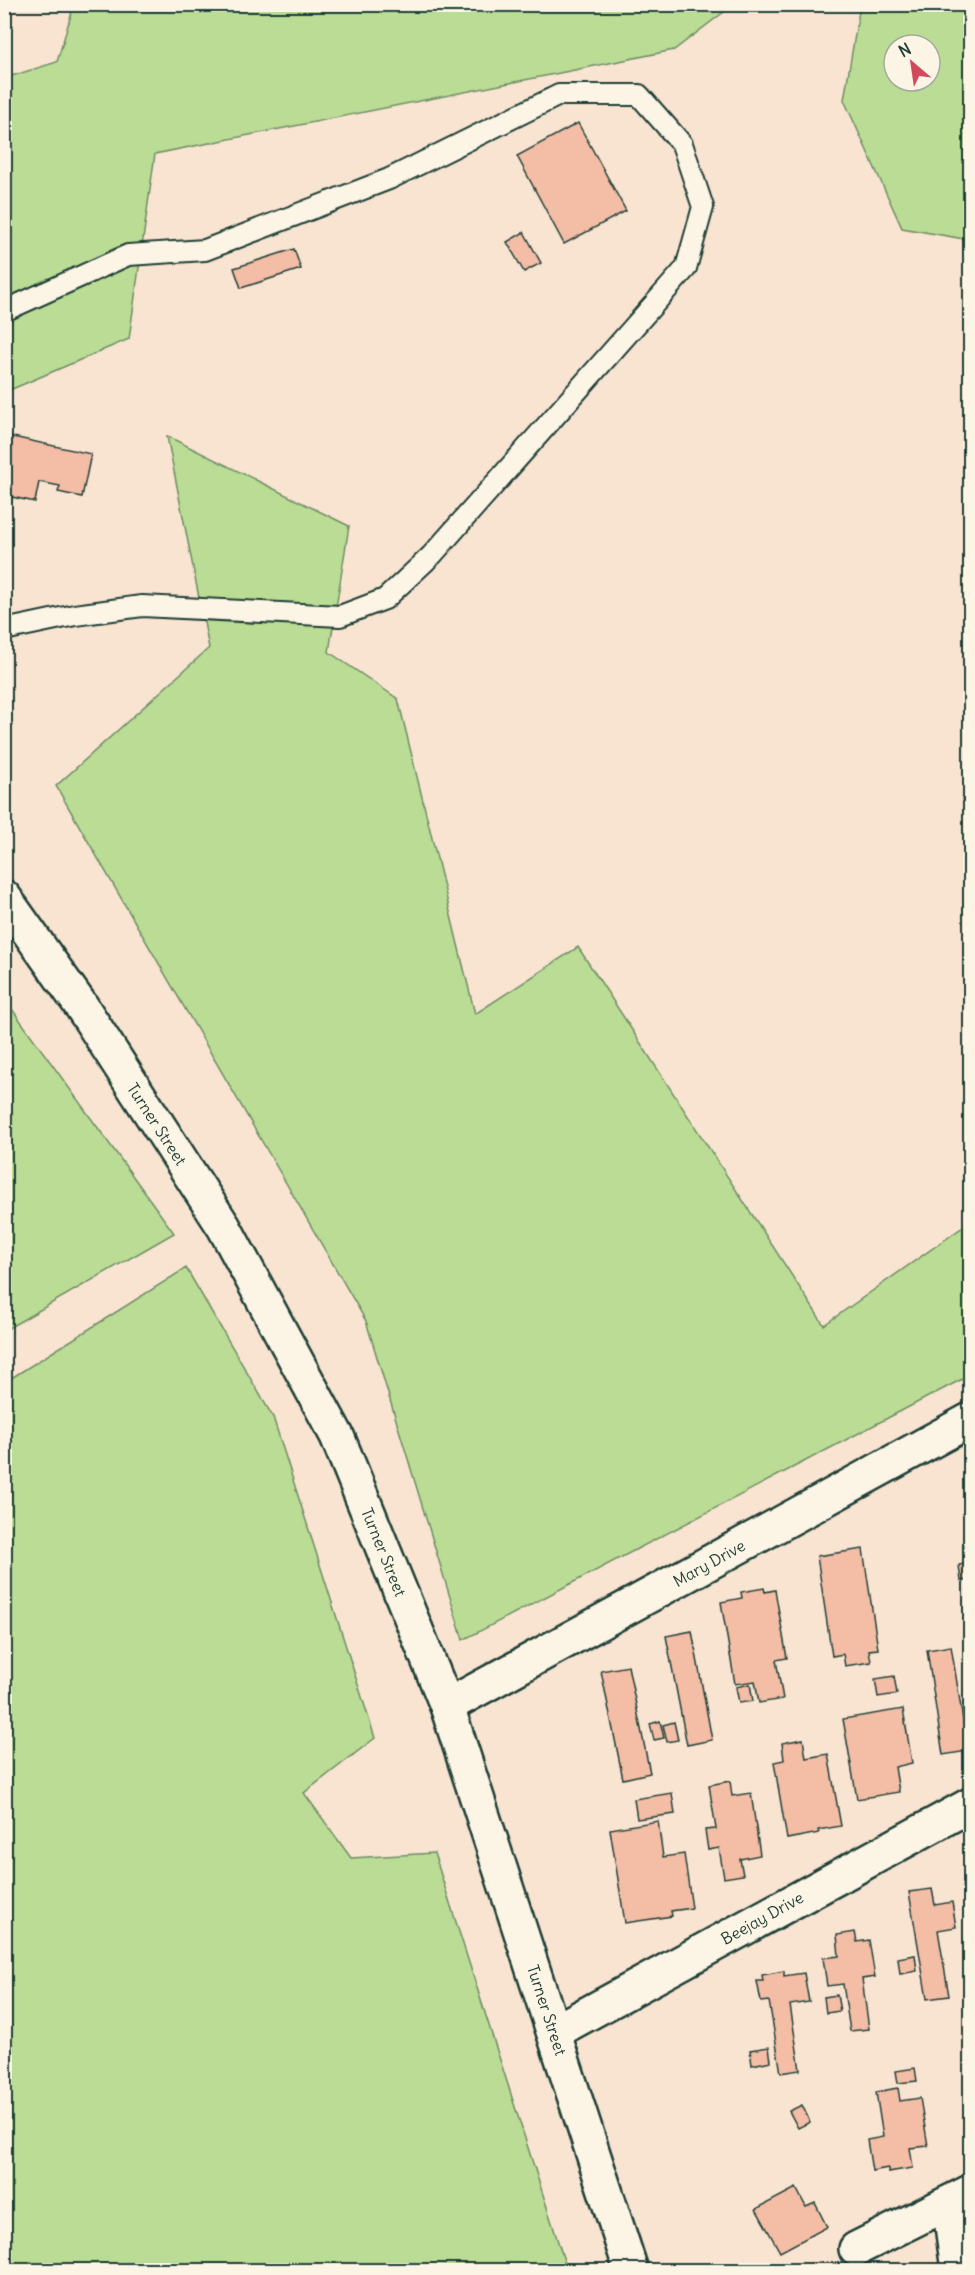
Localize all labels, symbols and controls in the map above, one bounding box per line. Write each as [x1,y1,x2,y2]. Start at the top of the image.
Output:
north arrow [882,33,942,93]
text: N [895,38,914,61]
street label: Turner Street [123,1079,191,1169]
street label: Turner Street [357,1505,411,1600]
street label: Mary Drive [669,1535,749,1591]
street label: Beejay Drive [717,1887,807,1949]
street label: Turner Street [523,1962,571,2058]

